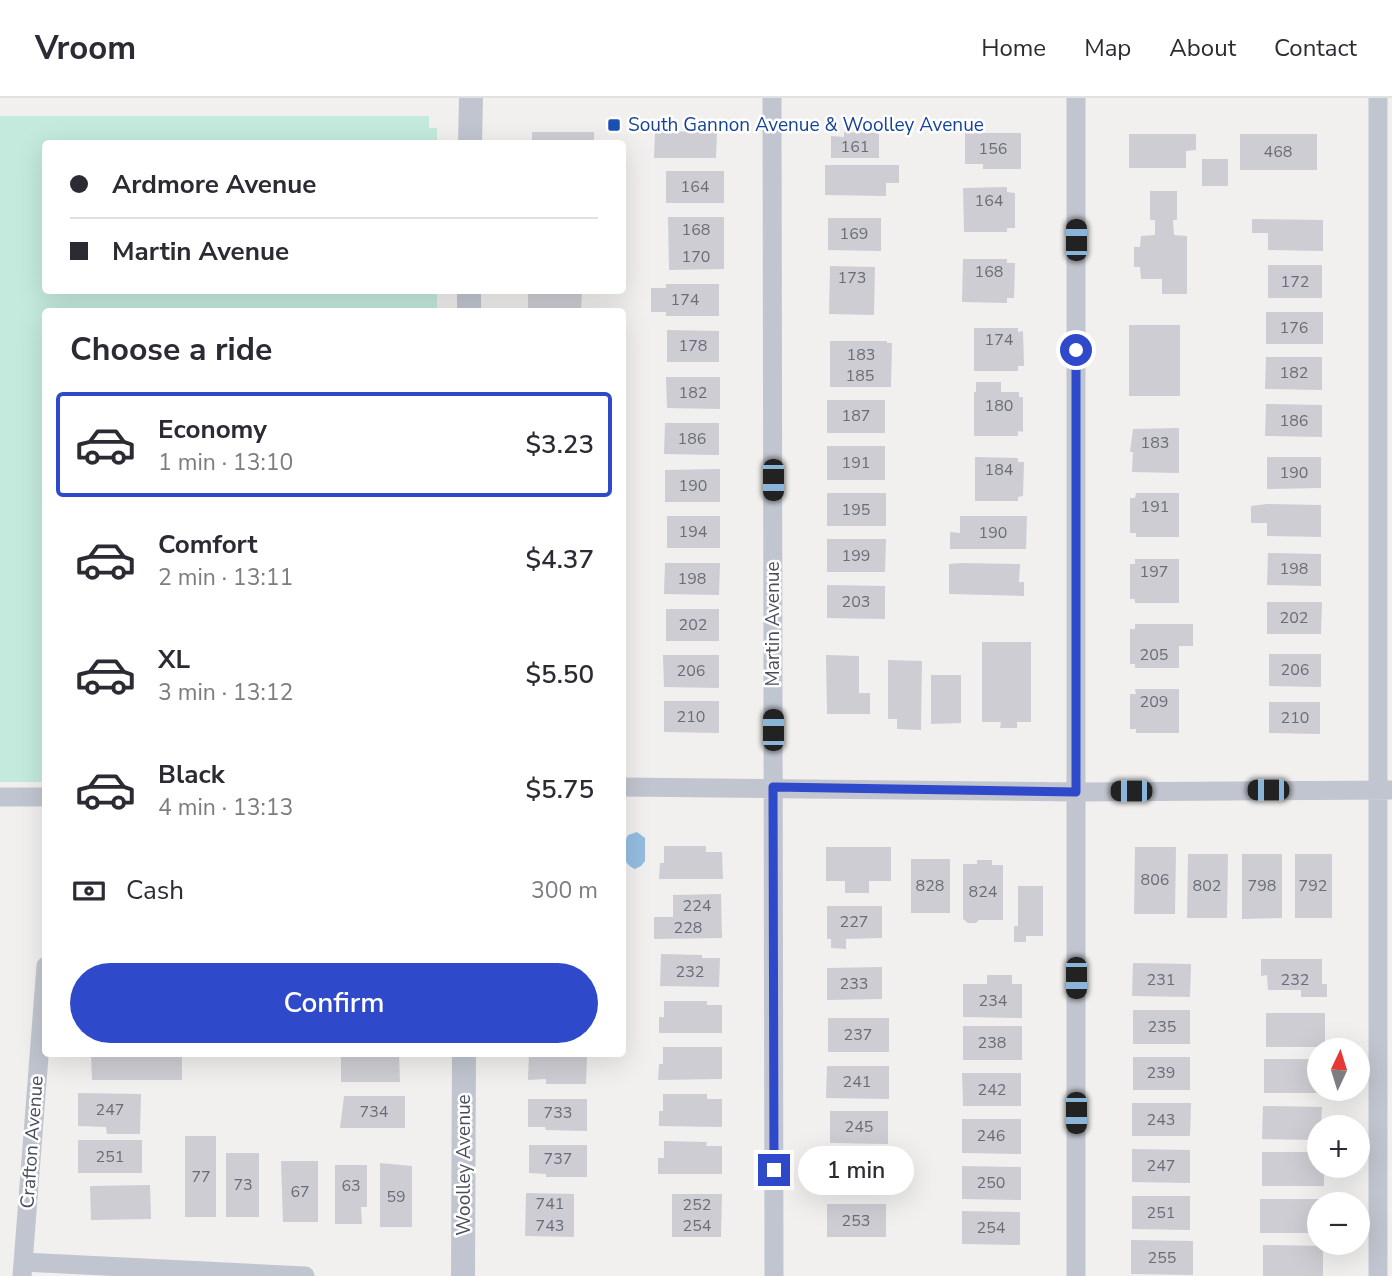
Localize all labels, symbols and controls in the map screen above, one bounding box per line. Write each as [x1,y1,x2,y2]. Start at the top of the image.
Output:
text: Vroom [35,26,136,71]
text: Home [981,32,1046,64]
text: Map [1084,32,1131,64]
text: About [1169,32,1236,64]
text: Contact [1274,32,1357,64]
place label: South Gannon Avenue & Woolley Avenue [628,112,984,138]
marker: South Gannon Avenue & Woolley Avenue [606,117,622,133]
house number: 161 [841,136,869,158]
house number: 156 [979,138,1007,160]
house number: 468 [1264,141,1292,163]
text: Ardmore Avenue [112,167,316,202]
house number: 164 [681,176,710,198]
house number: 164 [975,190,1004,212]
house number: 168 [682,219,710,241]
car [1066,219,1087,261]
house number: 169 [840,223,868,245]
text: Martin Avenue [112,234,289,269]
house number: 170 [682,246,710,268]
house number: 168 [975,261,1003,283]
house number: 173 [838,267,866,289]
house number: 172 [1281,271,1309,293]
house number: 174 [671,289,700,311]
house number: 176 [1280,317,1308,339]
text: Choose a ride [70,328,272,371]
house number: 174 [985,329,1014,351]
route start [1060,334,1092,366]
house number: 178 [679,335,707,357]
house number: 183 [847,344,875,366]
house number: 182 [1280,362,1308,384]
house number: 185 [846,365,874,387]
house number: 182 [679,382,707,404]
house number: 180 [985,395,1013,417]
house number: 187 [842,405,870,427]
house number: 186 [1280,410,1308,432]
text: Economy [158,412,267,447]
icon: car [74,413,137,476]
text: $3.23 [525,427,594,462]
house number: 186 [678,428,706,450]
house number: 183 [1141,432,1169,454]
text: 1 min · 13:10 [158,447,293,478]
house number: 191 [842,452,870,474]
car [763,459,784,501]
house number: 184 [985,459,1014,481]
house number: 190 [1280,462,1308,484]
house number: 190 [679,475,707,497]
house number: 191 [1141,496,1169,518]
house number: 195 [842,499,870,521]
house number: 194 [679,521,708,543]
house number: 190 [979,522,1007,544]
text: Comfort [158,527,258,562]
icon: car [74,528,137,591]
text: $4.37 [525,542,594,577]
house number: 199 [842,545,870,567]
house number: 198 [1280,558,1308,580]
street label: Martin Avenue [760,561,786,687]
house number: 197 [1140,561,1168,583]
text: 2 min · 13:11 [158,562,293,593]
house number: 198 [678,568,706,590]
house number: 203 [842,591,870,613]
house number: 202 [1280,607,1308,629]
house number: 202 [679,614,707,636]
text: XL [158,642,190,677]
icon: car [74,643,137,706]
house number: 205 [1140,644,1168,666]
text: $5.50 [525,657,594,692]
house number: 206 [1281,659,1309,681]
house number: 206 [677,660,705,682]
text: 3 min · 13:12 [158,677,293,708]
house number: 209 [1140,691,1168,713]
house number: 210 [677,706,705,728]
house number: 210 [1281,707,1309,729]
car [763,709,784,751]
text: Black [158,757,225,792]
icon: car [74,758,137,821]
text: $5.75 [525,772,594,807]
car [1248,780,1290,801]
car [1111,781,1153,802]
text: 4 min · 13:13 [158,792,293,823]
house number: 806 [1141,869,1169,891]
icon: cash [70,872,108,910]
text: Cash [126,873,184,908]
text: 300 m [531,875,598,906]
house number: 828 [916,875,944,897]
house number: 802 [1193,875,1221,897]
house number: 798 [1248,875,1276,897]
house number: 792 [1299,875,1327,897]
house number: 824 [969,881,998,903]
house number: 224 [683,895,712,917]
house number: 227 [840,911,868,933]
house number: 228 [674,917,702,939]
car [1066,957,1087,999]
house number: 232 [676,961,704,983]
button: Confirm [70,963,598,1043]
house number: 231 [1147,969,1175,991]
house number: 232 [1281,969,1309,991]
house number: 233 [840,973,868,995]
house number: 234 [979,990,1008,1012]
house number: 235 [1148,1016,1176,1038]
house number: 237 [844,1024,872,1046]
house number: 238 [978,1032,1006,1054]
north arrow [1307,1038,1370,1101]
map controls [1307,1038,1370,1255]
house number: 239 [1147,1062,1175,1084]
house number: 241 [843,1071,871,1093]
street label: Crafton Avenue [14,1075,50,1209]
house number: 242 [978,1079,1006,1101]
car [1066,1092,1087,1134]
street label: Woolley Avenue [451,1094,477,1236]
house number: 247 [96,1099,124,1121]
house number: 734 [360,1101,389,1123]
house number: 733 [544,1102,572,1124]
house number: 243 [1147,1109,1175,1131]
button: + [1307,1115,1370,1178]
house number: 245 [845,1116,873,1138]
house number: 246 [977,1125,1005,1147]
house number: 251 [96,1146,124,1168]
callout: 1 min [798,1146,914,1194]
house number: 737 [544,1148,572,1170]
route end [758,1154,790,1186]
text: 1 min [827,1155,885,1186]
house number: 247 [1147,1155,1175,1177]
house number: 77 [191,1166,211,1188]
house number: 250 [977,1172,1005,1194]
house number: 73 [233,1174,253,1196]
house number: 63 [341,1175,361,1197]
house number: 67 [290,1181,310,1203]
house number: 59 [386,1186,406,1208]
button: − [1307,1192,1370,1255]
house number: 741 [536,1193,564,1215]
house number: 252 [683,1194,711,1216]
house number: 251 [1147,1202,1175,1224]
house number: 253 [842,1210,870,1232]
house number: 743 [536,1215,564,1237]
house number: 254 [683,1215,712,1237]
house number: 254 [977,1217,1006,1239]
house number: 255 [1148,1247,1176,1269]

